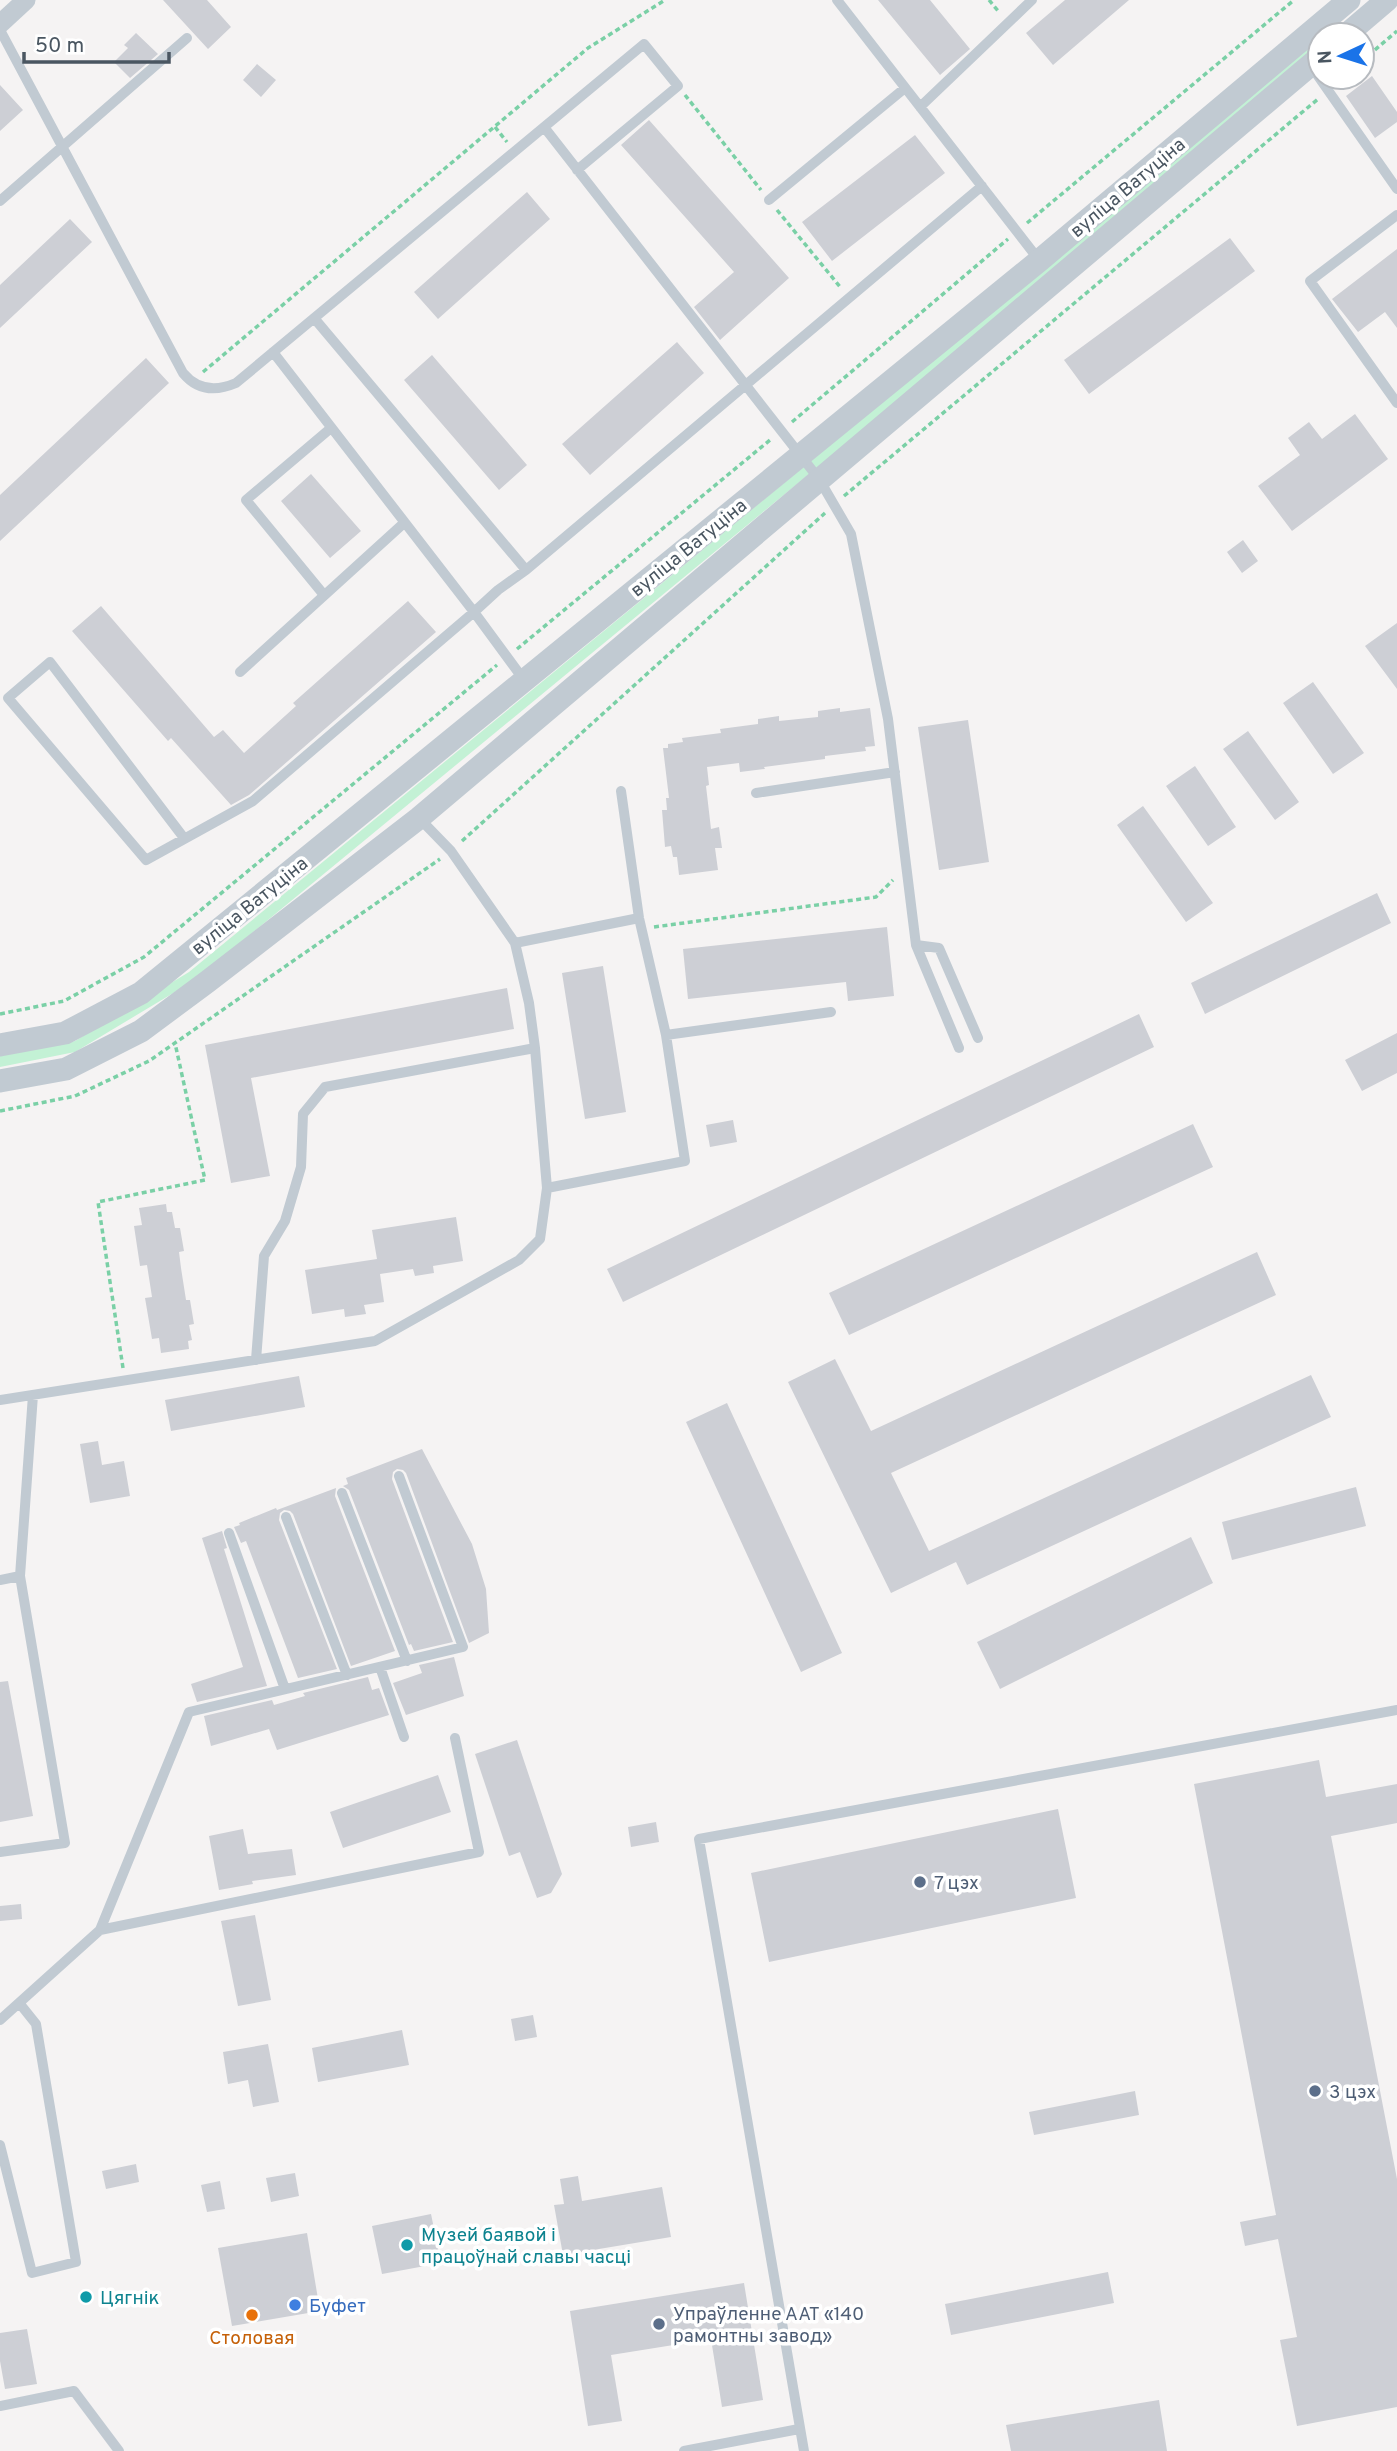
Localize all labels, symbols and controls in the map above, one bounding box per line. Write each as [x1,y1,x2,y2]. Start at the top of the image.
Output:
scale bar [24,21,170,65]
north arrow [1306,21,1376,91]
text: 50 m [35,33,84,60]
text: N [1314,49,1338,65]
street label: вуліца Ватуціна [1066,133,1191,244]
street label: вуліца Ватуціна [626,494,752,603]
street label: вуліца Ватуціна [187,852,313,961]
place label: 7 цэх [934,1872,979,1896]
marker: 7 цэх [912,1874,928,1890]
place label: 3 цэх [1329,2081,1376,2105]
marker: 3 цэх [1307,2083,1323,2099]
place label: Музей баявой і працоўнай славы часці [421,2224,631,2270]
marker: Музей баявой і працоўнай славы часці [399,2237,415,2253]
place label: Цягнік [100,2287,160,2311]
marker: Цягнік [78,2289,94,2305]
place label: Буфет [309,2295,366,2319]
marker: Буфет [287,2297,303,2313]
place label: Упраўленне ААТ «140 рамонтны завод» [673,2303,864,2349]
marker: Столовая [244,2307,260,2323]
marker: Упраўленне ААТ «140 рамонтны завод» [651,2316,667,2332]
place label: Столовая [209,2327,295,2351]

